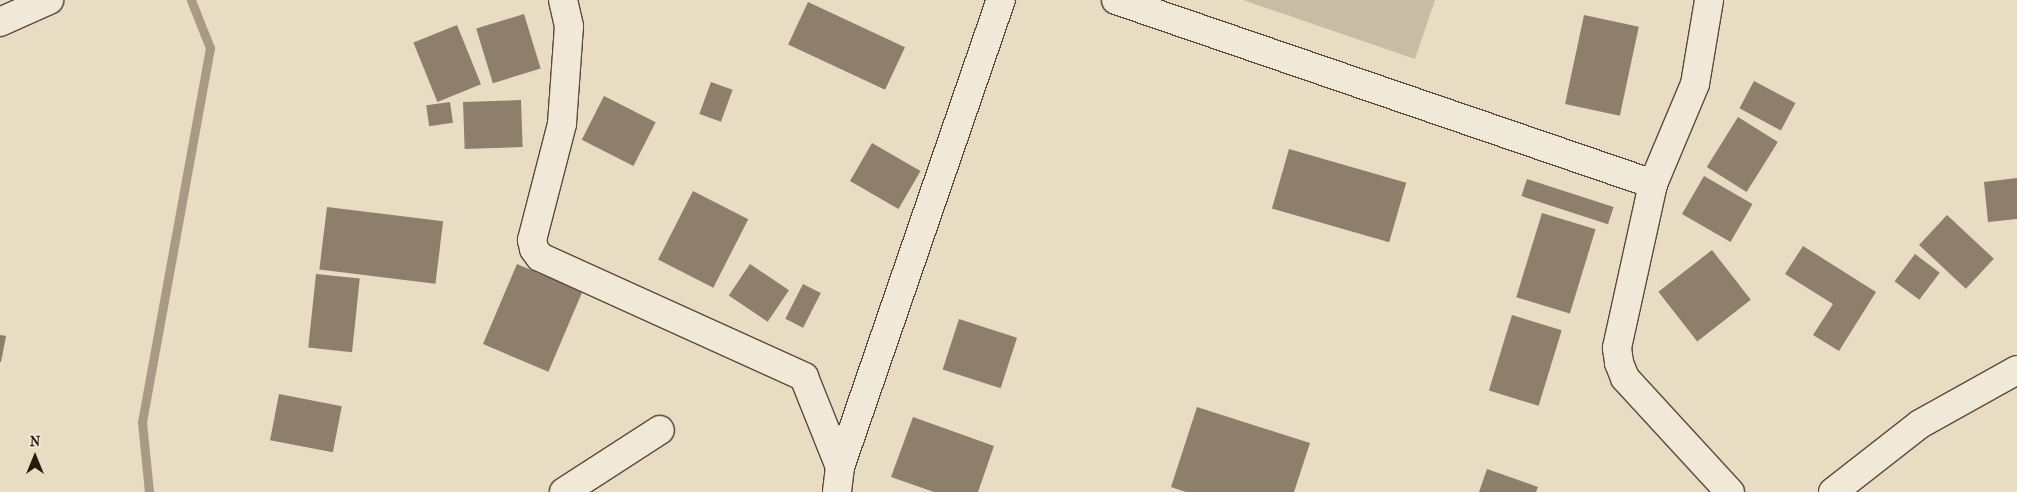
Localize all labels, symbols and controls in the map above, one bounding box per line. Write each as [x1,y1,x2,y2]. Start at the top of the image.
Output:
north arrow [10,432,60,482]
text: N [30,433,40,450]

